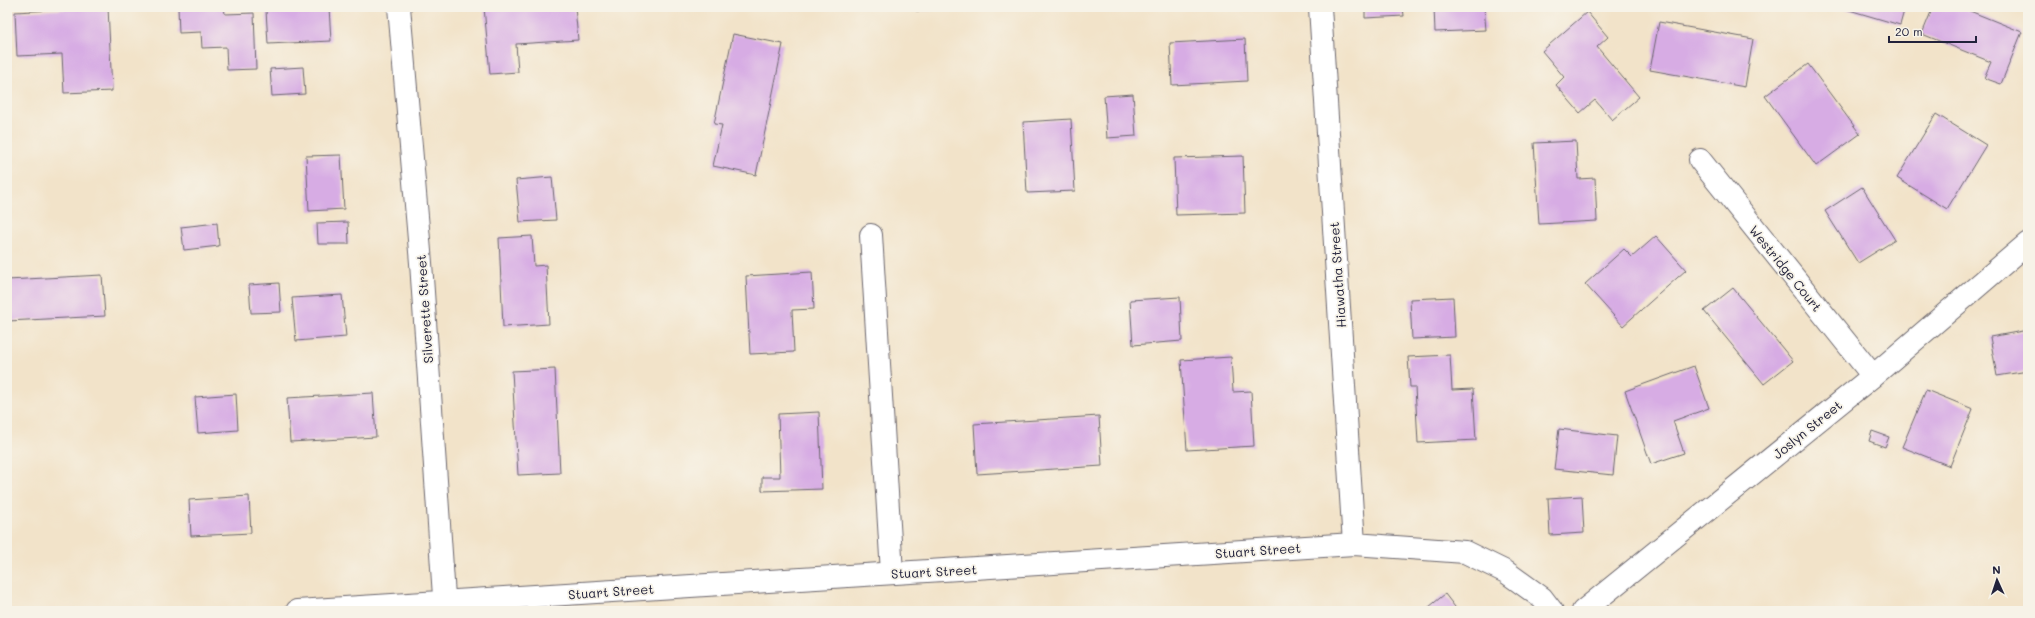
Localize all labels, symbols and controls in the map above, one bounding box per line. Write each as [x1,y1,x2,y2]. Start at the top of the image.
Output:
scale bar [1889,18,1976,44]
text: 20 m [1895,23,1923,39]
street label: Hiawatha Street [1325,221,1349,329]
street label: Westridge Court [1746,221,1826,315]
street label: Silverette Street [412,254,436,364]
street label: Joslyn Street [1769,396,1845,462]
street label: Stuart Street [1214,539,1302,561]
street label: Stuart Street [891,560,978,582]
north arrow [1977,560,2017,600]
text: N [1992,562,2001,577]
street label: Stuart Street [567,580,655,602]

